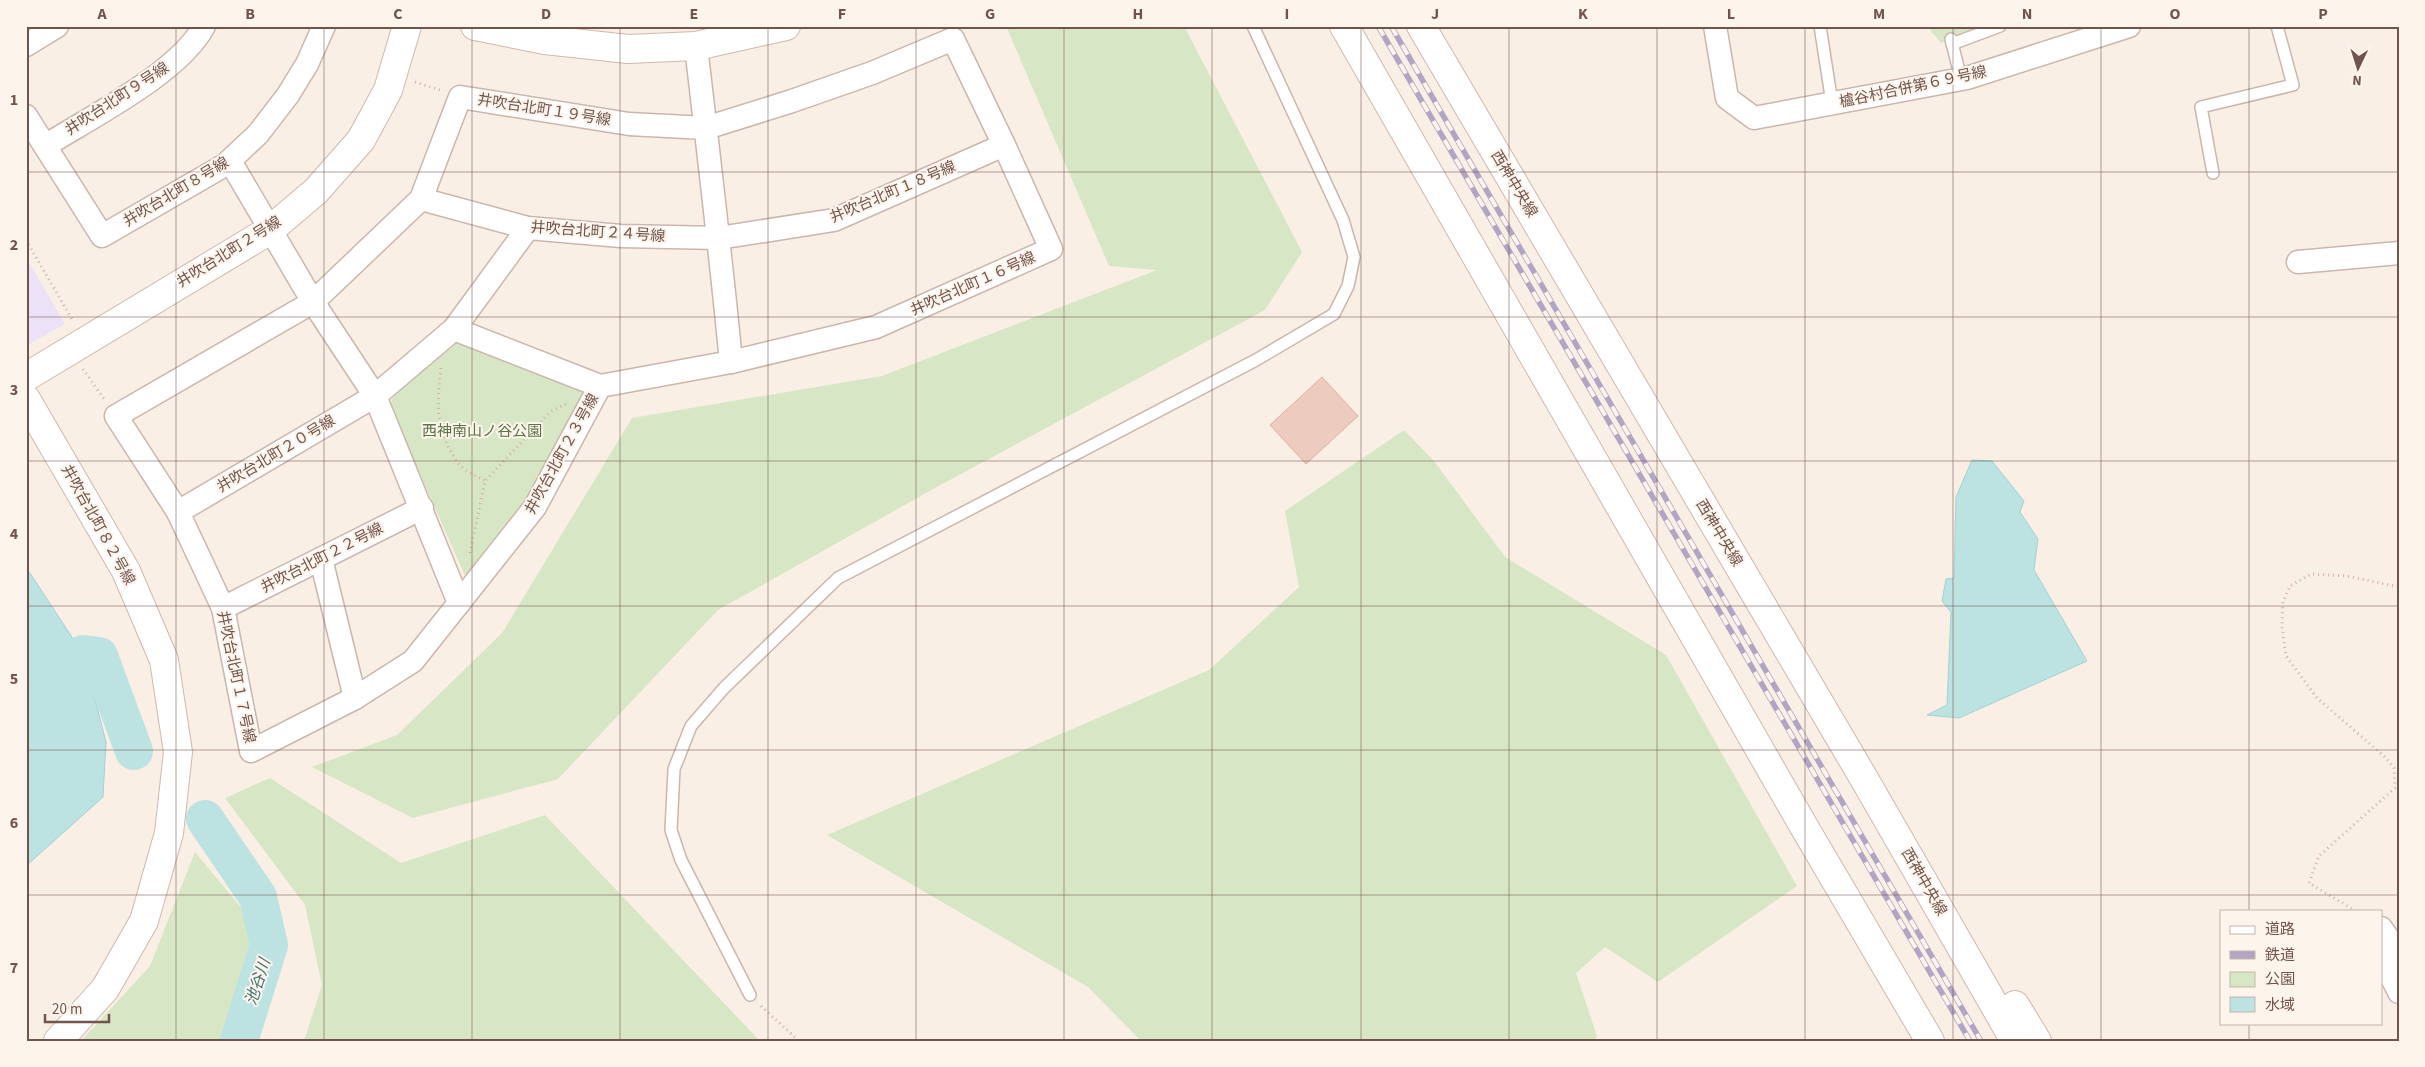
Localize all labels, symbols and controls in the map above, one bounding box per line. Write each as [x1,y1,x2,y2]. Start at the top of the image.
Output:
text: A [96,3,107,25]
text: B [245,3,255,25]
text: C [393,3,403,25]
text: D [541,3,551,25]
text: E [690,3,698,25]
text: F [838,3,846,25]
text: G [985,3,995,25]
text: H [1133,3,1143,25]
text: I [1285,3,1289,25]
text: J [1431,3,1439,25]
text: K [1578,3,1588,25]
text: L [1727,3,1735,25]
text: M [1873,3,1885,25]
text: N [2022,3,2032,25]
text: O [2170,3,2181,25]
text: P [2318,3,2328,25]
north arrow [2332,42,2382,92]
street label: 井吹台北町９号線 [61,58,173,140]
street label: 櫨谷村合併第６９号線 [1837,61,1989,113]
text: N [2352,70,2363,90]
text: 1 [10,89,18,111]
street label: 井吹台北町１９号線 [476,89,612,131]
street label: 西神中央線 [1486,146,1542,222]
street label: 井吹台北町８号線 [119,152,233,232]
street label: 井吹台北町１８号線 [827,156,959,228]
street label: 井吹台北町２号線 [173,211,285,293]
street label: 井吹台北町２４号線 [530,217,666,247]
text: 2 [10,234,18,256]
street label: 井吹台北町１６号線 [907,247,1039,321]
text: 3 [10,379,18,401]
street label: 井吹台北町２３号線 [520,390,604,518]
street label: 井吹台北町２０号線 [213,410,339,498]
park label: 西神南山ノ谷公園 [422,421,542,442]
street label: 井吹台北町８２号線 [56,461,140,589]
street label: 西神中央線 [1691,495,1747,571]
street label: 井吹台北町２２号線 [257,518,387,598]
text: 4 [10,523,19,545]
street label: 井吹台北町１７号線 [212,609,260,745]
text: 5 [10,668,18,690]
text: 6 [10,812,18,834]
street label: 西神中央線 [1896,844,1952,920]
legend [2220,910,2382,1024]
text: 道路 [2265,919,2295,940]
text: 鉄道 [2265,945,2295,966]
water label: 池谷川 [240,954,276,1008]
text: 7 [10,957,18,979]
text: 公園 [2265,969,2295,990]
scale bar [45,992,109,1024]
text: 水域 [2265,995,2295,1016]
text: 20 m [52,999,82,1020]

